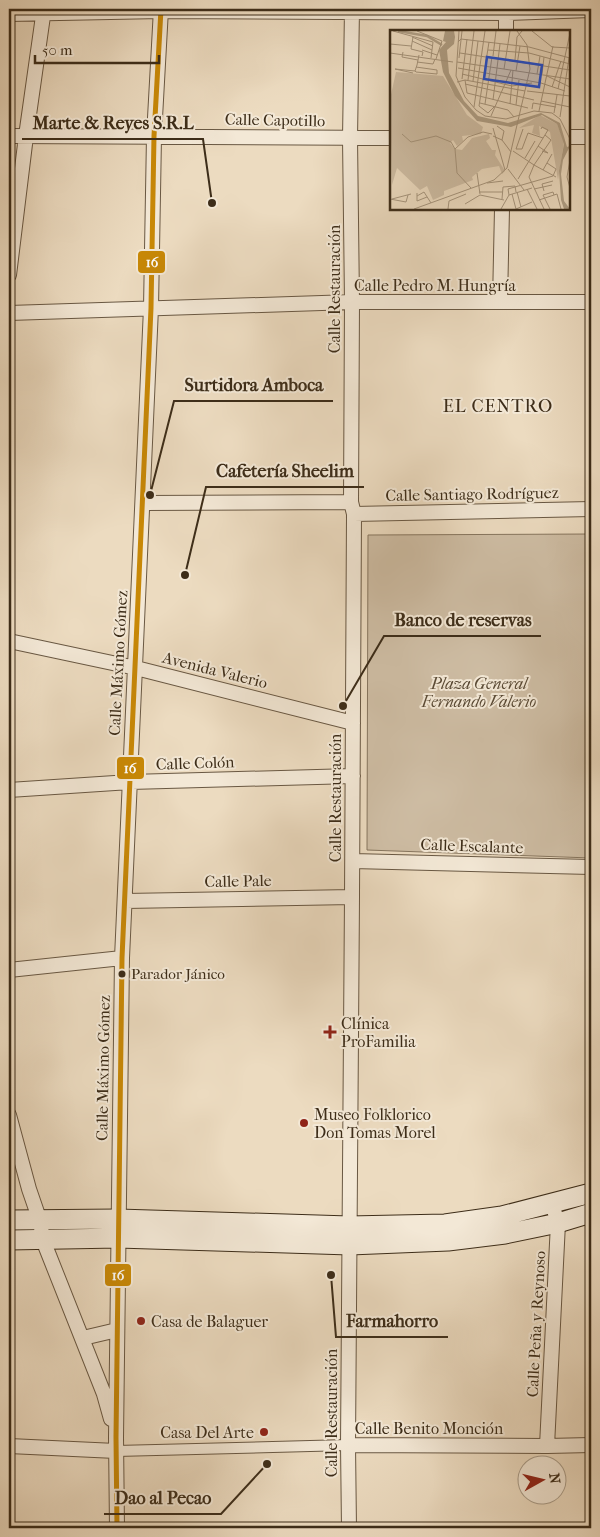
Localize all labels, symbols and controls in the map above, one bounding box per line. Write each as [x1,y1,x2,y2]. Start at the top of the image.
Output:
inset map [390,30,570,210]
scale bar [35,32,159,64]
text: 50 m [42,41,73,59]
callout: Marte & Reyes S.R.L [22,106,203,139]
street label: Calle Capotillo [225,110,325,130]
text: Marte & Reyes S.R.L [32,113,195,134]
street label: Calle Restauración [325,224,344,353]
line badge: 16 [137,250,166,274]
text: 16 [146,254,159,271]
street label: Calle Pedro M. Hungría [354,276,517,295]
callout: Surtidora Amboca [174,368,333,401]
text: Surtidora Amboca [185,375,324,396]
district label: EL CENTRO [443,396,553,417]
callout: Cafetería Sheelim [206,454,364,487]
text: Cafetería Sheelim [216,461,355,482]
street label: Calle Santiago Rodríguez [385,483,559,505]
street label: Calle Máximo Gómez [105,590,131,736]
callout: Banco de reservas [384,603,541,636]
text: Banco de reservas [394,610,532,631]
street label: Avenida Valerio [160,648,270,692]
park label: Plaza General Fernando Valerio [421,674,536,711]
street label: Calle Restauración [326,733,345,862]
street label: Calle Colón [155,752,235,774]
line badge: 16 [116,756,145,780]
text: 16 [124,760,137,777]
street label: Calle Escalante [420,835,524,857]
street label: Calle Pale [204,871,272,891]
place label: Parador Jánico [131,965,225,983]
marker: Parador Jánico [117,969,127,979]
street label: Calle Máximo Gómez [92,995,114,1141]
place label: Clínica ProFamilia [341,1014,416,1051]
marker: Clínica ProFamilia [323,1025,337,1039]
place label: Museo Folklorico Don Tomas Morel [314,1105,436,1142]
marker: Museo Folklorico Don Tomas Morel [298,1117,310,1129]
street label: Calle Peña y Reynoso [523,1250,549,1398]
line badge: 16 [104,1263,132,1287]
text: 16 [112,1267,125,1284]
callout: Farmahorro [336,1304,448,1337]
text: Farmahorro [345,1311,438,1332]
place label: Casa de Balaguer [151,1312,268,1331]
marker: Casa de Balaguer [135,1315,147,1327]
street label: Calle Restauración [322,1348,341,1477]
street label: Calle Benito Monción [355,1419,504,1438]
place label: Casa Del Arte [160,1423,254,1442]
marker: Casa Del Arte [258,1426,270,1438]
north arrow [518,1454,568,1504]
text: N [545,1472,564,1485]
callout: Dao al Pecao [104,1481,221,1514]
text: Dao al Pecao [115,1488,211,1509]

